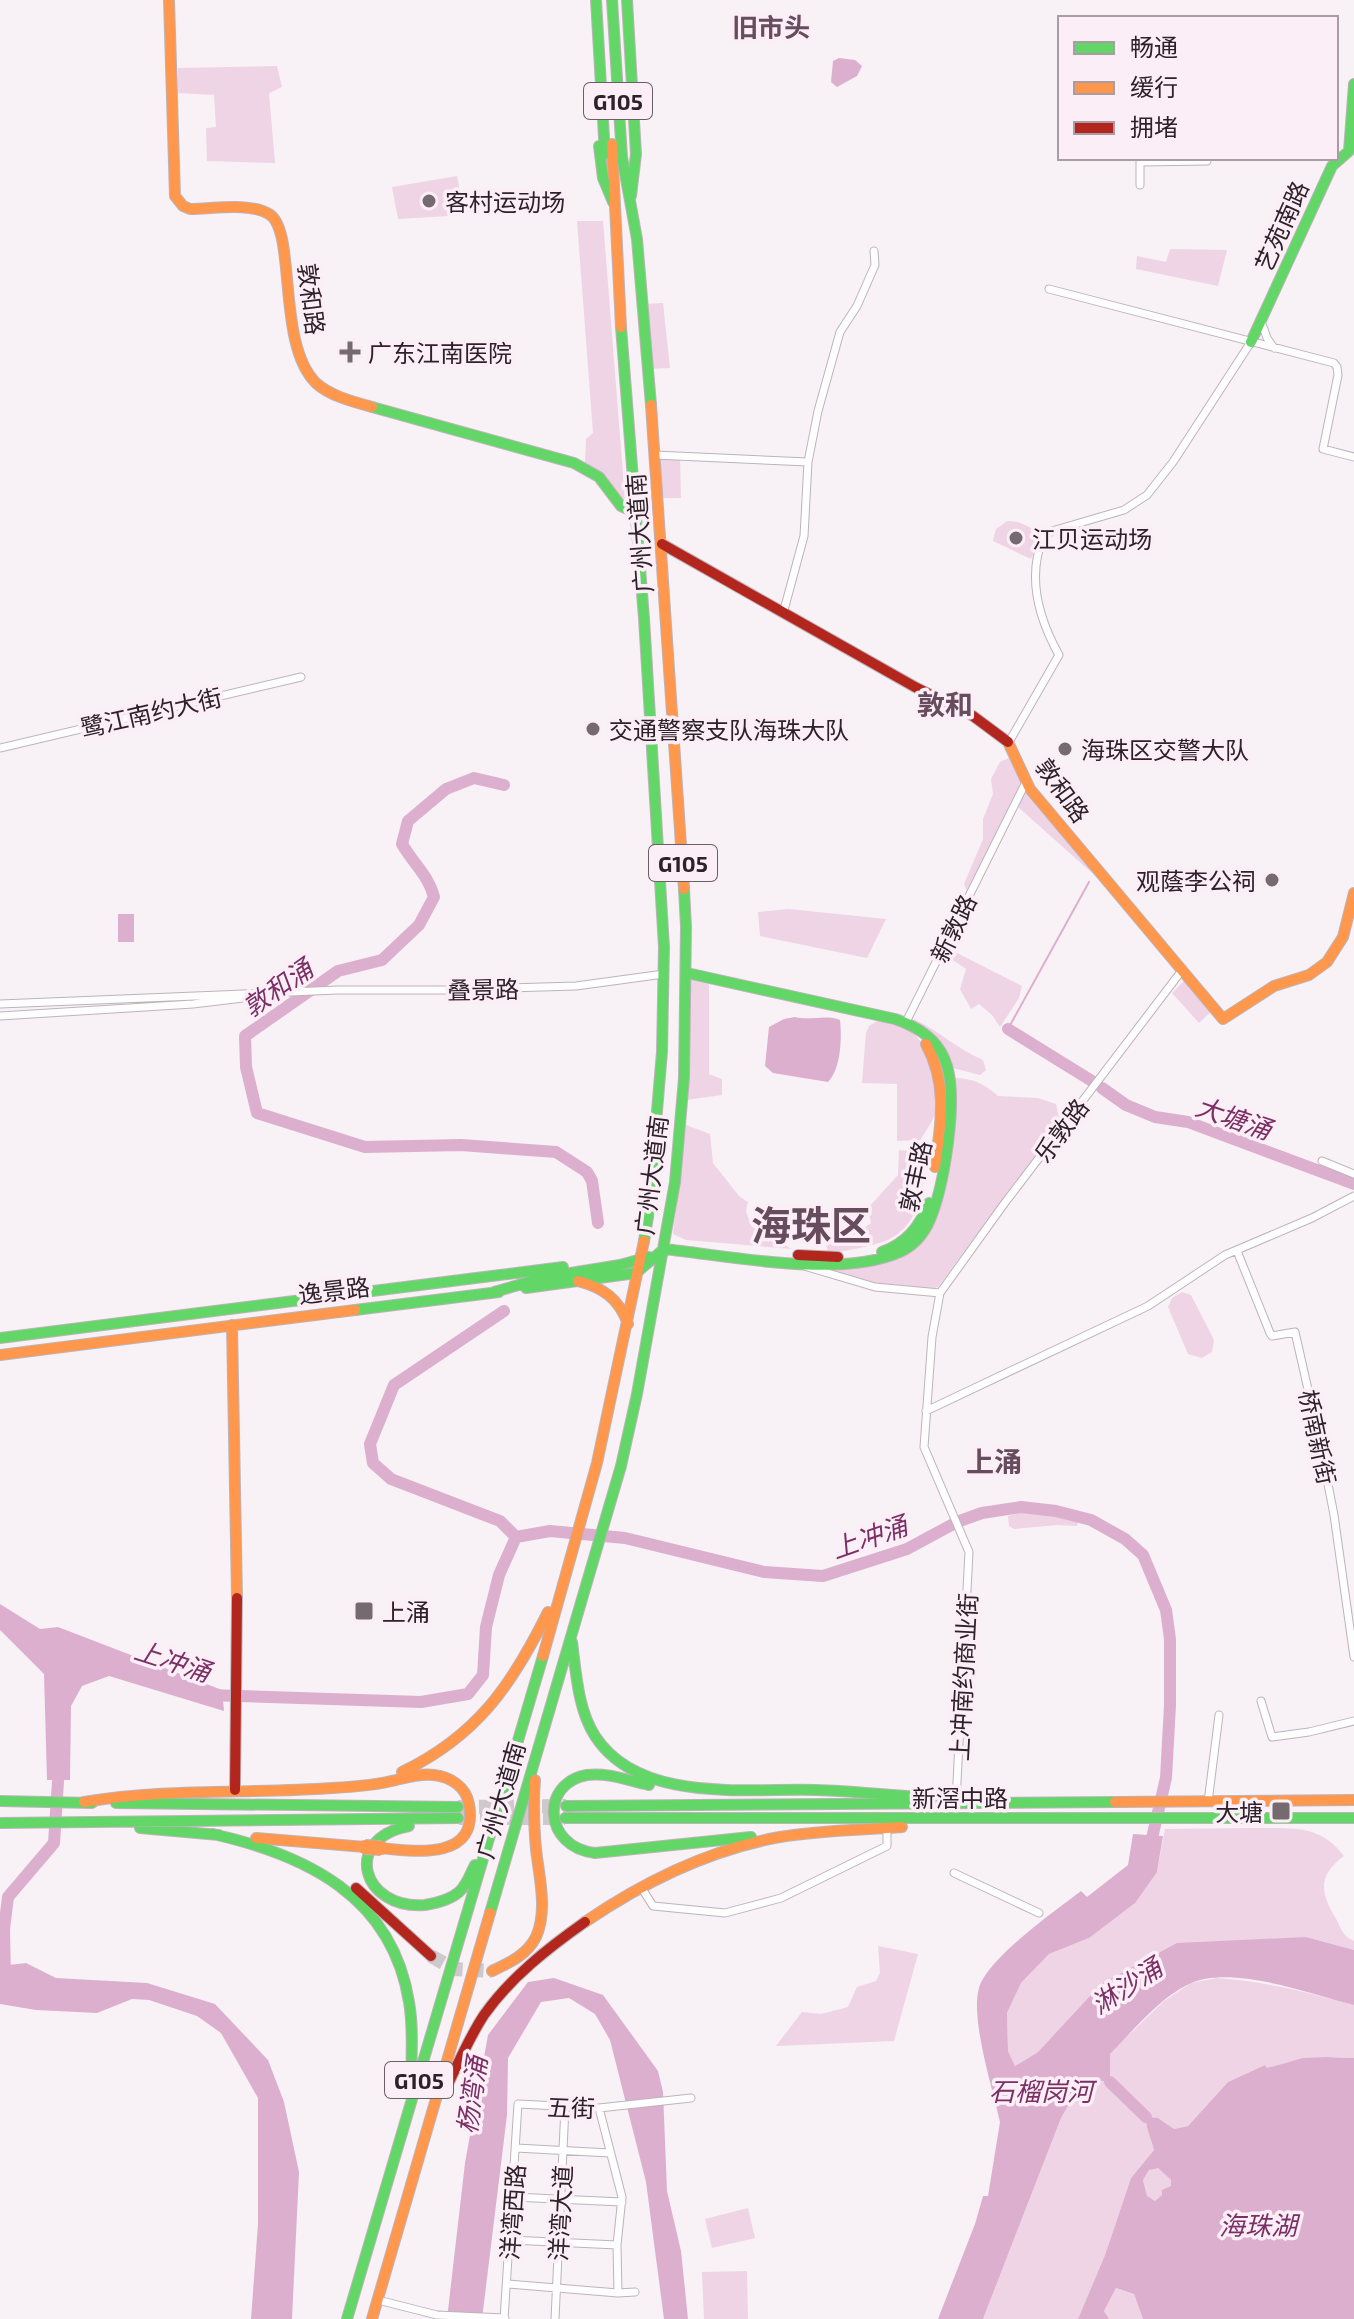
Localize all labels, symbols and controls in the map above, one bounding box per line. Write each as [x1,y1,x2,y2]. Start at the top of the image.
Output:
district label: 旧市头 [732,11,810,42]
legend [1058,16,1338,160]
text: 畅通 [1130,32,1178,61]
text: 缓行 [1130,72,1178,101]
road number: G105 [584,83,652,119]
text: 拥堵 [1130,112,1178,141]
street label: 艺苑南路 [1248,176,1314,276]
place label: 客村运动场 [445,187,565,216]
marker: 客村运动场 [420,192,438,210]
street label: 敦和路 [293,262,331,336]
place label: 广东江南医院 [368,338,512,367]
marker: 广东江南医院 [339,341,361,363]
street label: 广州大道南 [620,472,658,594]
place label: 江贝运动场 [1032,524,1152,553]
marker: 江贝运动场 [1007,529,1025,547]
street label: 鹭江南约大街 [78,682,224,742]
district label: 敦和 [917,687,973,721]
place label: 交通警察支队海珠大队 [609,715,849,744]
marker: 交通警察支队海珠大队 [584,720,602,738]
place label: 海珠区交警大队 [1081,735,1249,764]
marker: 海珠区交警大队 [1056,740,1074,758]
street label: 敦和路 [1030,752,1096,828]
road number: G105 [649,845,717,881]
place label: 观蔭李公祠 [1136,866,1256,895]
marker: 观蔭李公祠 [1263,871,1281,889]
street label: 新敦路 [924,889,982,967]
water label: 敦和涌 [236,950,320,1022]
street label: 叠景路 [447,974,519,1004]
water label: 大塘涌 [1192,1090,1279,1145]
street label: 乐敦路 [1028,1093,1094,1167]
street label: 广州大道南 [629,1114,673,1236]
street label: 敦丰路 [893,1138,937,1214]
district label: 海珠区 [751,1200,871,1248]
street label: 逸景路 [297,1271,371,1309]
street label: 桥南新街 [1294,1387,1342,1487]
district label: 上涌 [966,1444,1022,1478]
water label: 上冲涌 [827,1508,914,1563]
street label: 上冲南约商业街 [944,1592,982,1762]
place label: 上涌 [382,1597,430,1626]
marker: 上涌 [353,1600,375,1622]
water label: 上冲涌 [131,1633,218,1688]
street label: 广州大道南 [470,1738,530,1862]
street label: 新滘中路 [912,1783,1008,1812]
place label: 大塘 [1215,1797,1263,1826]
marker: 大塘 [1270,1800,1292,1822]
water label: 淋沙涌 [1085,1949,1170,2019]
water label: 杨湾涌 [450,2051,492,2136]
road number: G105 [385,2062,453,2098]
water label: 石榴岗河 [989,2075,1098,2106]
street label: 五街 [547,2092,595,2122]
street label: 洋湾西路 [494,2163,530,2261]
street label: 洋湾大道 [543,2164,577,2262]
water label: 海珠湖 [1219,2209,1301,2240]

